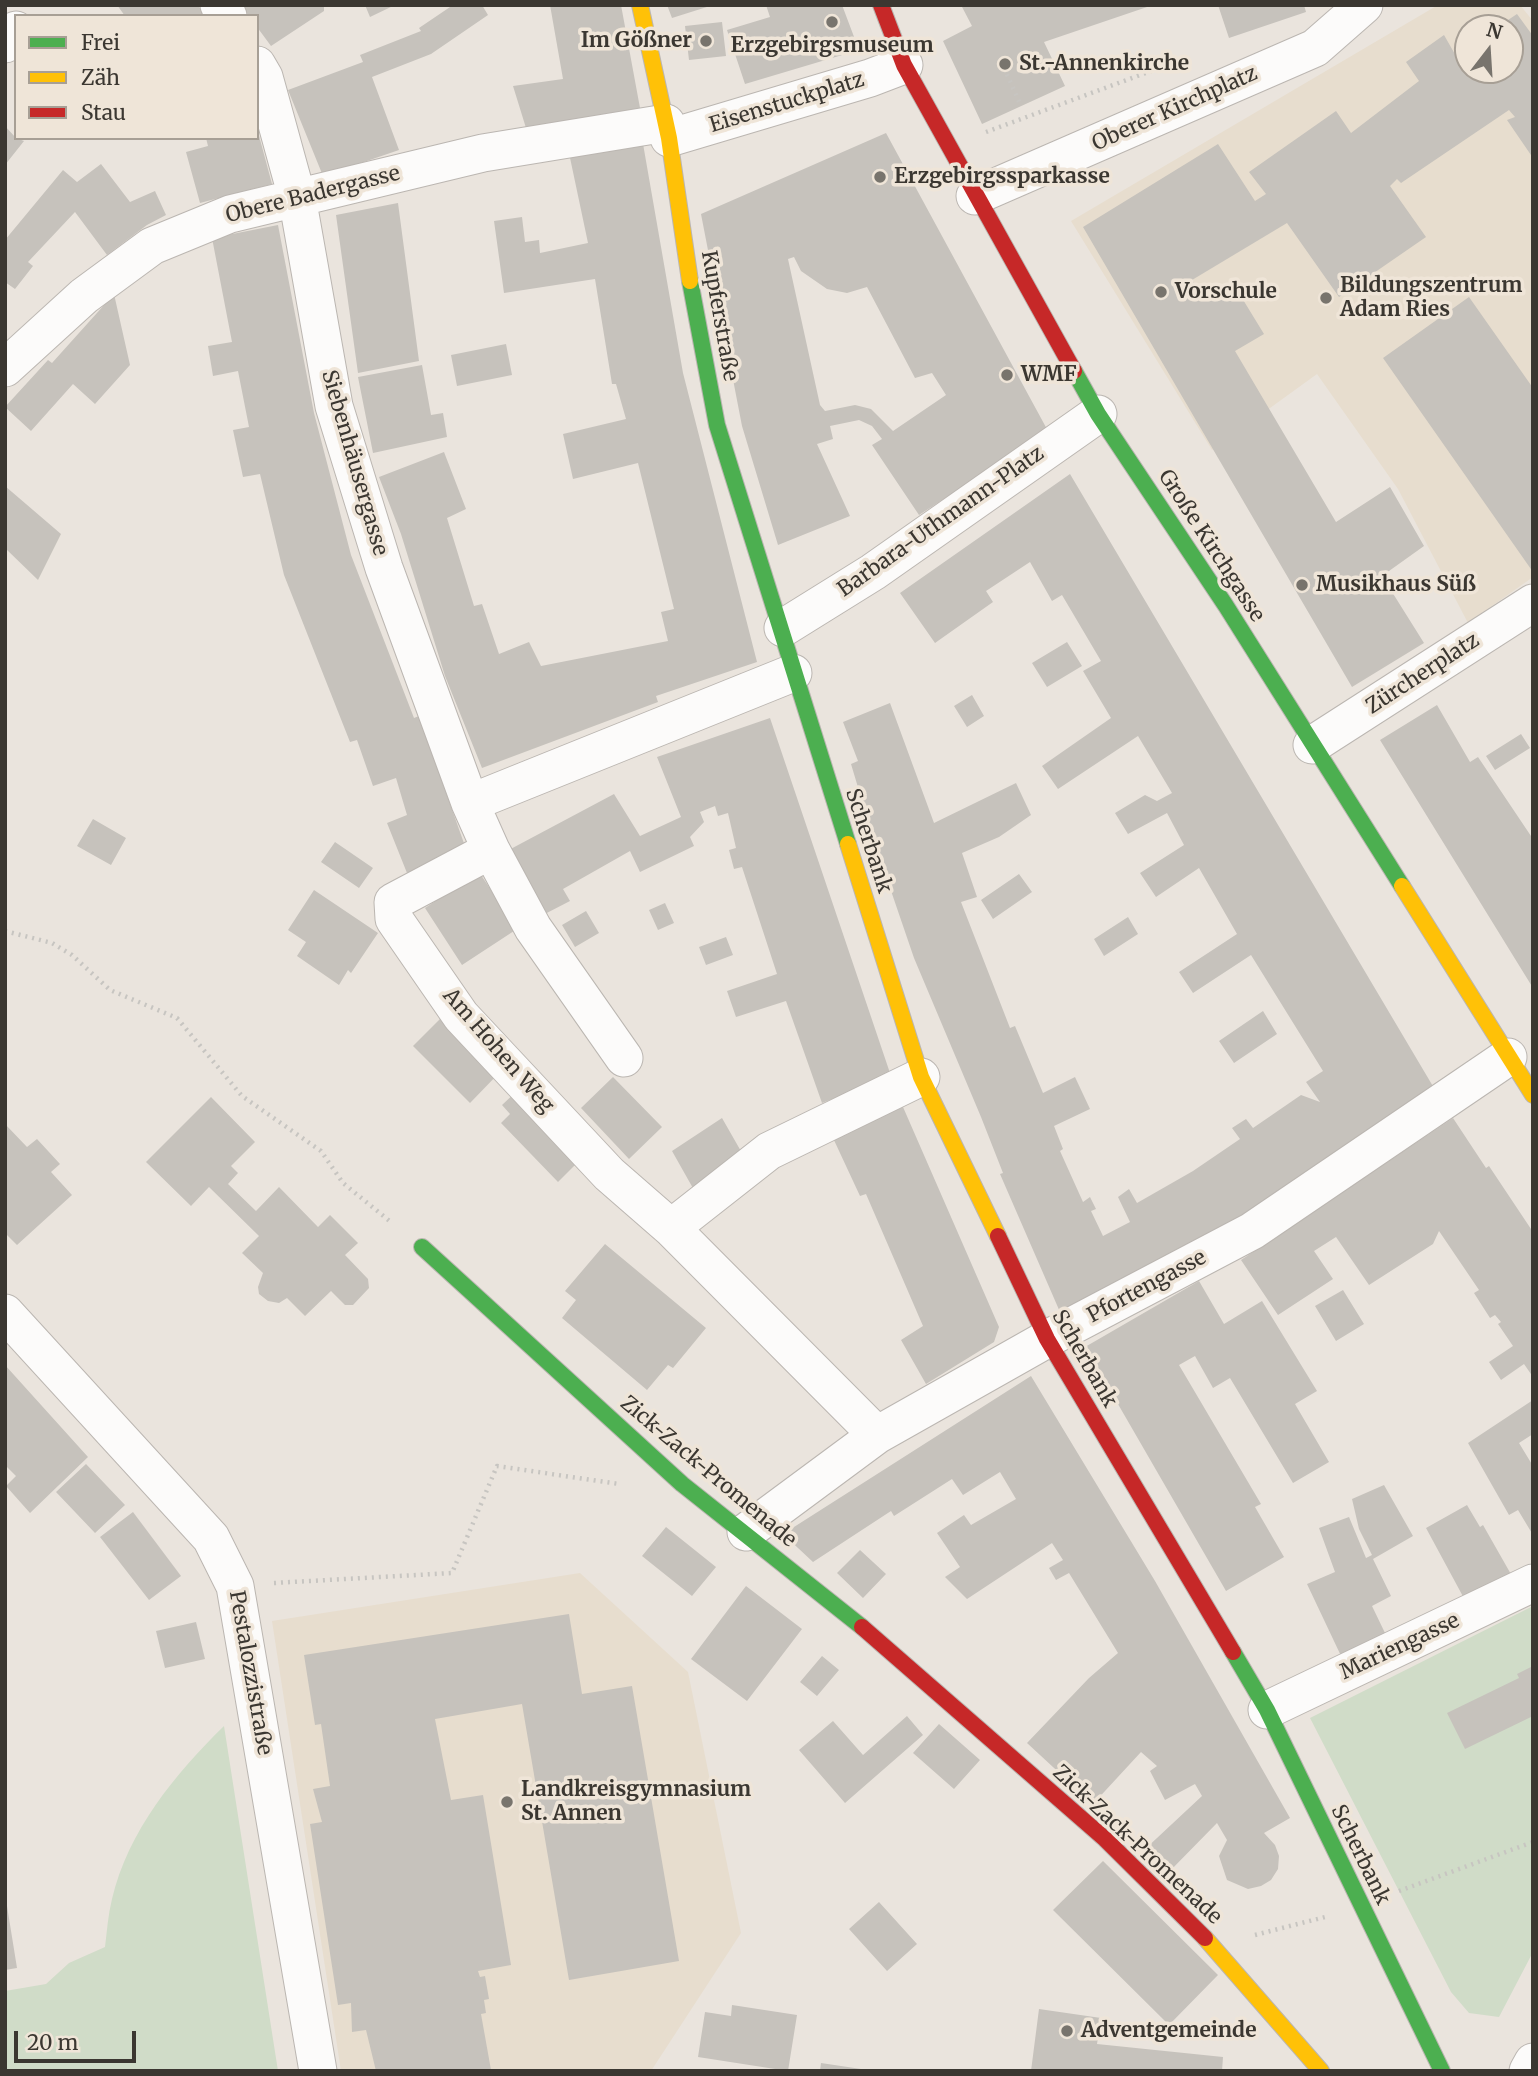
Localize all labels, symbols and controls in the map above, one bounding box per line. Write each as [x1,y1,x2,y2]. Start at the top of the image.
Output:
legend [14,14,259,140]
marker: Erzgebirgsmuseum [824,14,840,30]
north arrow [1454,14,1524,84]
text: N [1484,17,1505,44]
place label: Im Gößner [581,28,692,54]
text: Frei [81,29,120,56]
marker: Im Gößner [698,33,714,49]
place label: Erzgebirgsmuseum [730,33,934,59]
place label: St.-Annenkirche [1019,51,1189,77]
marker: St.-Annenkirche [997,56,1013,72]
street label: Oberer Kirchplatz [1089,61,1261,157]
text: Zäh [81,64,120,91]
street label: Eisenstuckplatz [707,67,867,139]
text: Stau [81,99,126,126]
street label: Obere Badergasse [223,161,403,229]
place label: Erzgebirgssparkasse [894,164,1110,190]
marker: Erzgebirgssparkasse [872,169,888,185]
street label: Kupferstraße [695,249,743,383]
place label: Bildungszentrum Adam Ries [1340,273,1522,323]
place label: Vorschule [1175,279,1277,305]
marker: Vorschule [1153,284,1169,300]
marker: Bildungszentrum Adam Ries [1318,290,1334,306]
place label: WMF [1021,362,1077,388]
street label: Siebenhäusergasse [315,367,393,559]
marker: WMF [999,367,1015,383]
street label: Barbara-Uthmann-Platz [833,441,1049,603]
street label: Große Kirchgasse [1152,465,1270,627]
place label: Musikhaus Süß [1316,572,1476,598]
marker: Musikhaus Süß [1294,577,1310,593]
street label: Zürcherplatz [1362,628,1484,720]
street label: Scherbank [839,786,897,896]
street label: Am Hohen Weg [437,984,559,1118]
street label: Pfortengasse [1083,1245,1211,1329]
street label: Scherbank [1046,1306,1122,1412]
street label: Zick-Zack-Promenade [615,1391,801,1553]
street label: Pestalozzistraße [223,1589,277,1757]
street label: Mariengasse [1336,1608,1464,1686]
street label: Zick-Zack-Promenade [1047,1760,1227,1930]
place label: Landkreisgymnasium St. Annen [521,1777,751,1827]
marker: Landkreisgymnasium St. Annen [499,1794,515,1810]
street label: Scherbank [1325,1801,1395,1909]
scale bar [18,2016,140,2060]
place label: Adventgemeinde [1081,2018,1257,2044]
marker: Adventgemeinde [1059,2023,1075,2039]
text: 20 m [27,2029,78,2056]

